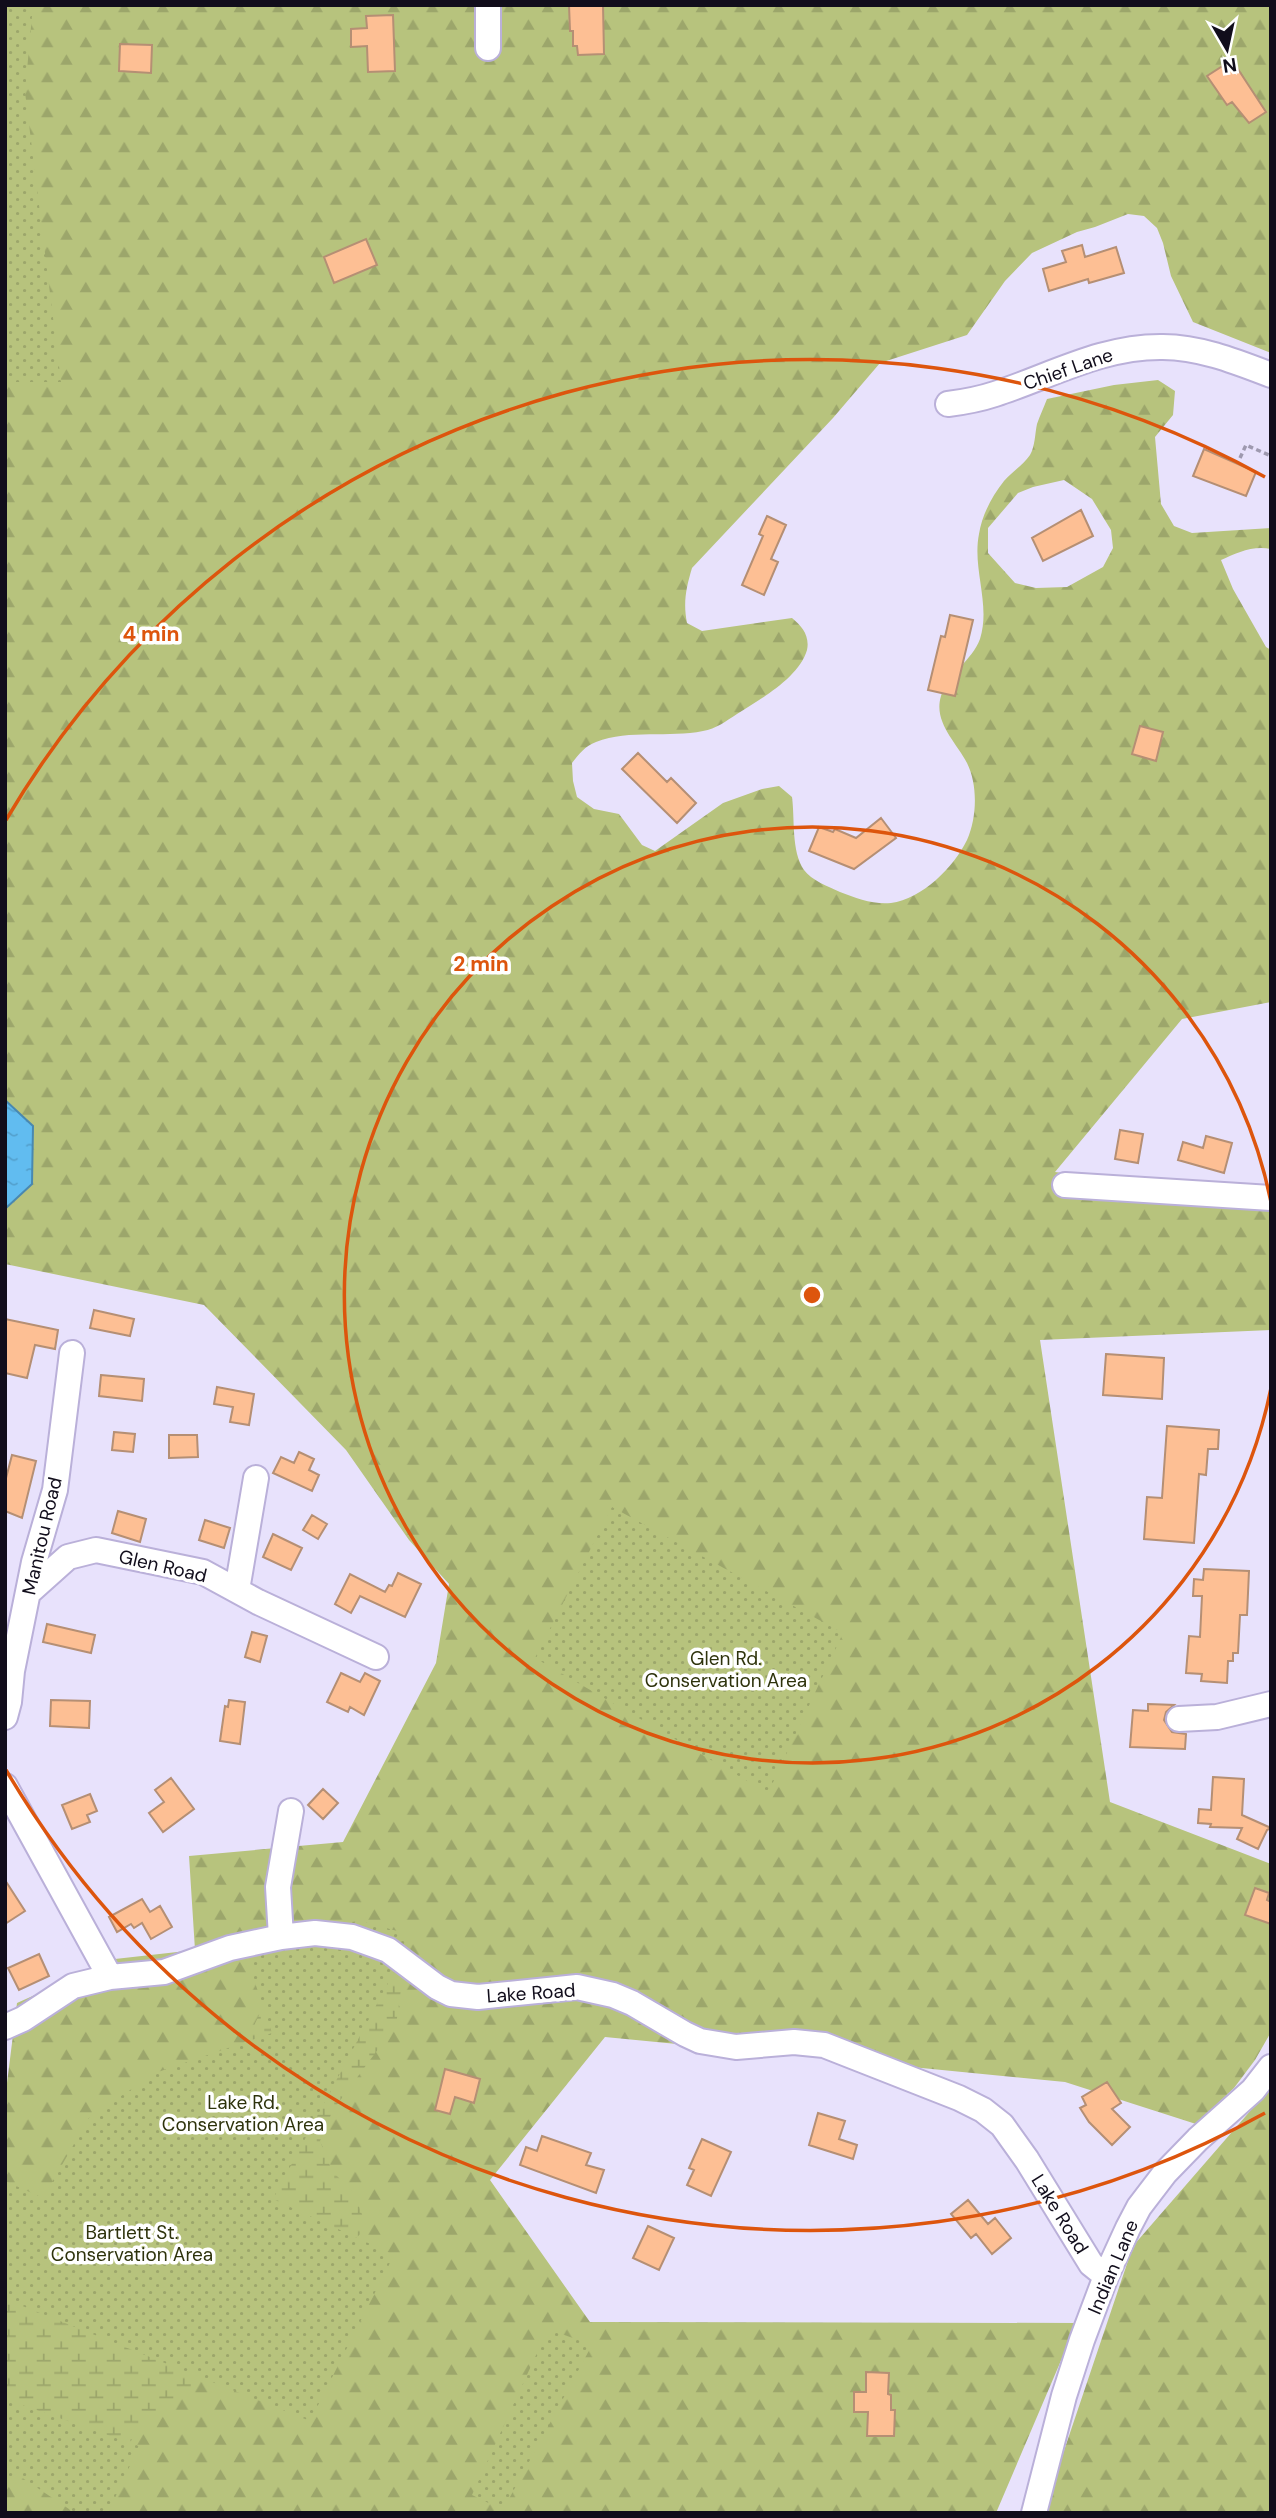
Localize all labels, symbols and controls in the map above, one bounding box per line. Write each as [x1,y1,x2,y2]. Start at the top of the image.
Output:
north arrow [1192,14,1262,84]
text: N [1221,52,1238,79]
street label: Chief Lane [1020,342,1116,396]
text: 4 min [122,620,180,648]
text: 2 min [453,950,509,978]
centre of rings [800,1283,824,1307]
street label: Manitou Road [16,1475,68,1597]
street label: Glen Road [117,1544,209,1588]
park label: Glen Rd. Conservation Area [645,1646,807,1693]
street label: Lake Road [486,1977,576,2009]
park label: Lake Rd. Conservation Area [162,2090,324,2137]
street label: Lake Road [1026,2169,1094,2259]
street label: Indian Lane [1082,2216,1144,2318]
park label: Bartlett St. Conservation Area [51,2220,213,2267]

